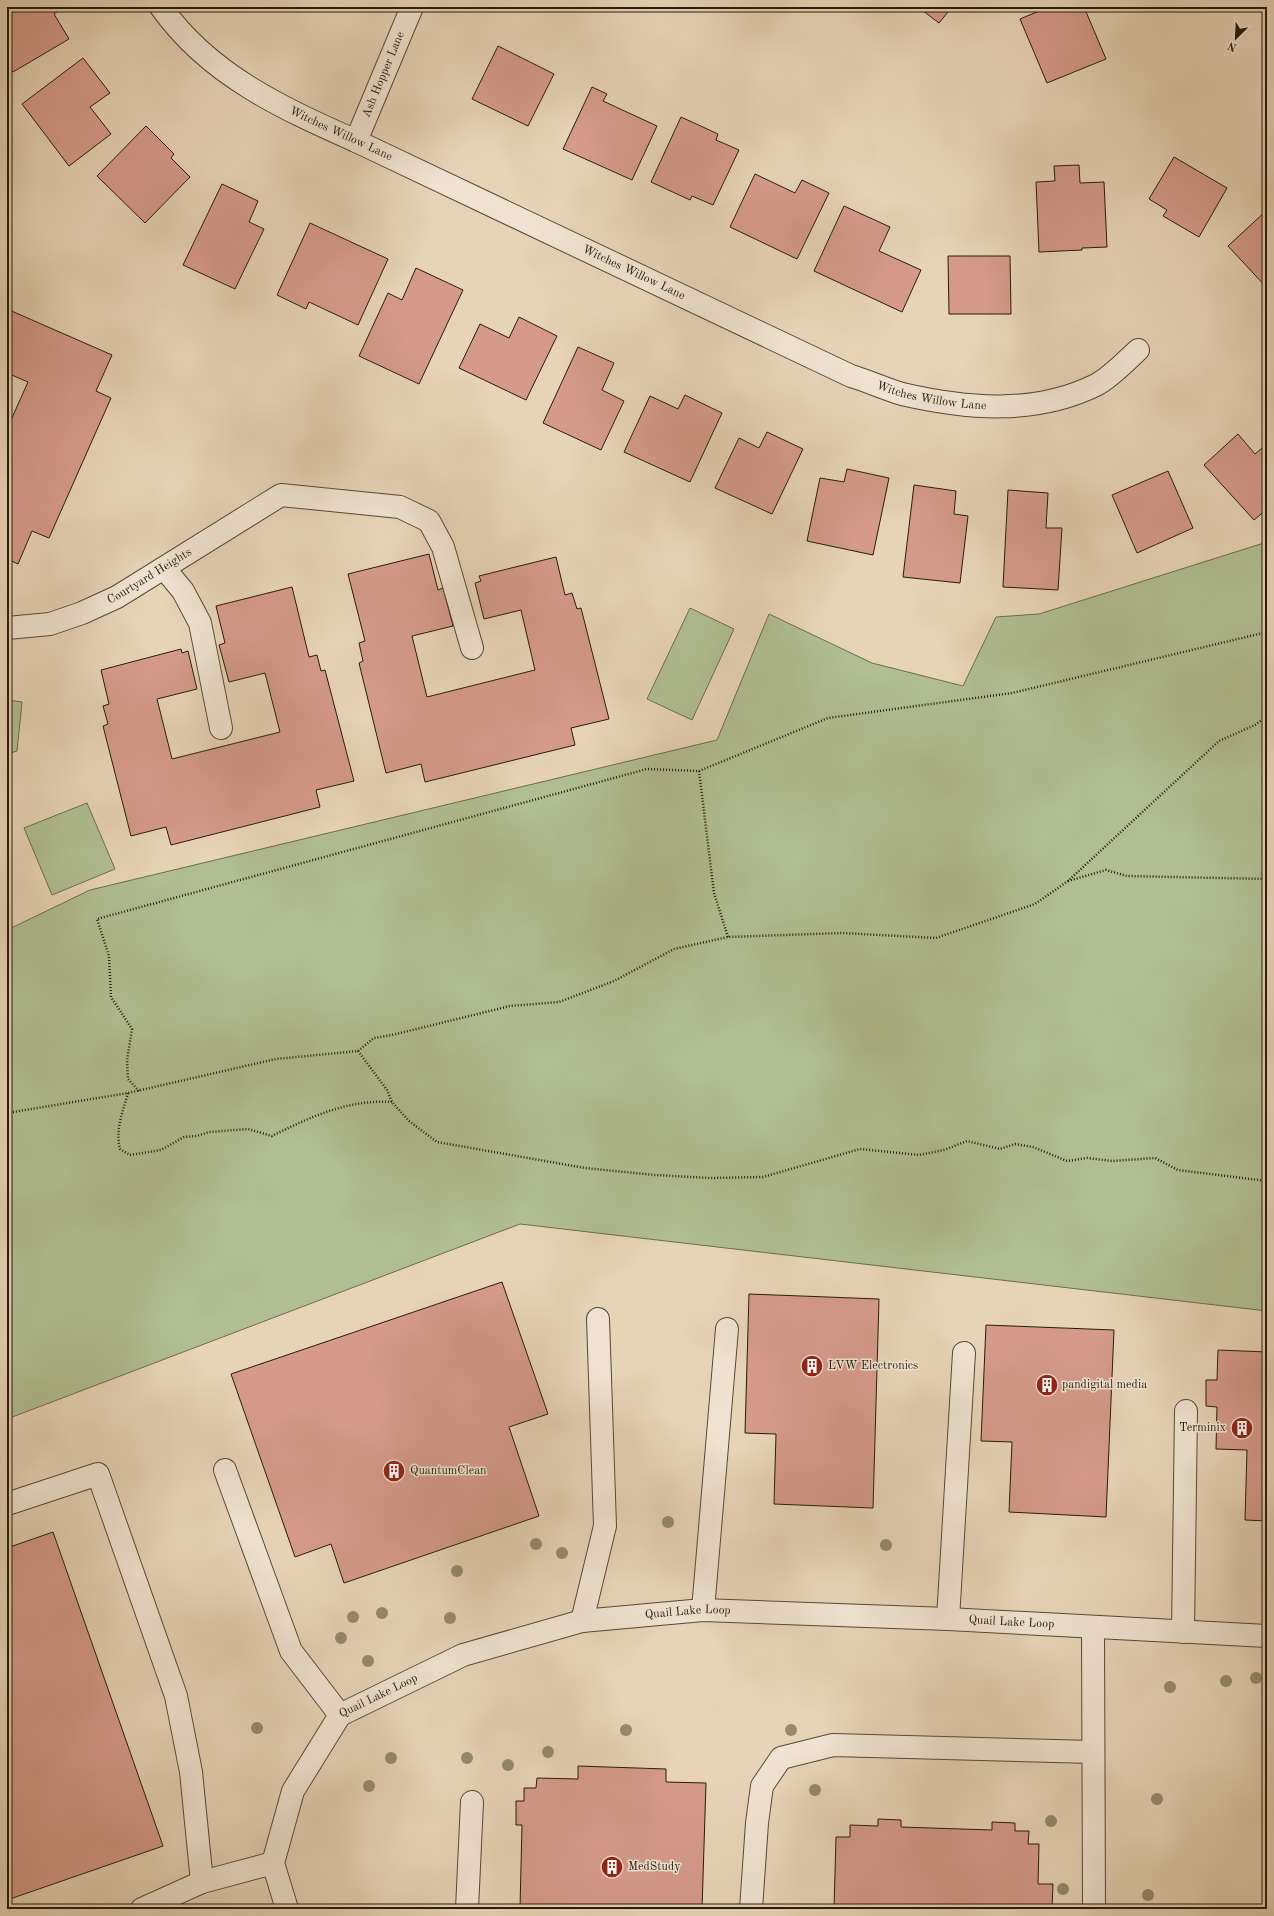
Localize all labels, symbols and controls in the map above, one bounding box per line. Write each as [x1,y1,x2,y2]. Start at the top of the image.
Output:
north arrow [1216,18,1256,58]
street label: Ash Hopper Lane [360,29,407,119]
text: N [1226,39,1239,52]
street label: Witches Willow Lane [287,105,395,163]
street label: Witches Willow Lane [580,243,687,302]
street label: Witches Willow Lane [875,380,987,412]
street label: Courtyard Heights [106,546,194,607]
building icon: LVW Electronics [799,1353,825,1379]
place label: LVW Electronics [828,1360,918,1372]
building icon: pandigital media [1034,1372,1060,1398]
place label: pandigital media [1062,1379,1147,1391]
building icon: Terminix [1229,1415,1255,1441]
place label: Terminix [1179,1422,1226,1434]
building icon: QuantumClean [381,1458,407,1484]
place label: QuantumClean [410,1465,487,1477]
street label: Quail Lake Loop [644,1604,731,1621]
street label: Quail Lake Loop [968,1614,1055,1631]
street label: Quail Lake Loop [337,1672,420,1720]
building icon: MedStudy [599,1854,625,1880]
place label: MedStudy [628,1861,681,1873]

